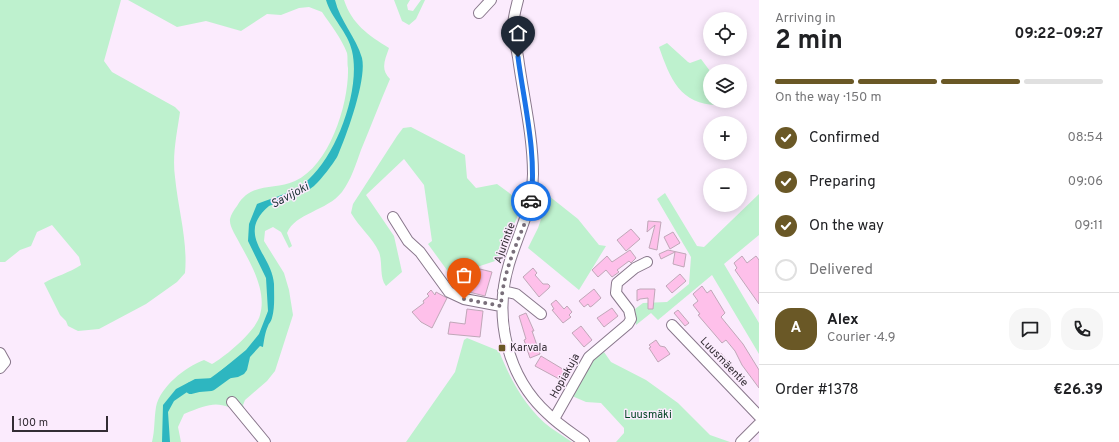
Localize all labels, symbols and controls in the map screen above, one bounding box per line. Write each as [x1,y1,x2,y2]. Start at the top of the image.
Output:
text: Arriving in [775,11,836,27]
map controls [703,12,747,212]
button: locate [703,12,747,56]
pin [501,16,535,57]
icon: home [507,22,529,44]
text: 2 min [775,25,843,58]
text: 09:22–09:27 [1015,25,1103,44]
button: layers [703,64,747,108]
text: On the way · 150 m [775,90,881,106]
button: + [703,116,747,160]
icon: check [775,127,797,149]
text: Confirmed [809,129,880,148]
text: 08:54 [1067,130,1103,146]
button: − [703,168,747,212]
icon: check [775,171,797,193]
text: Preparing [809,173,876,192]
text: 09:06 [1068,174,1103,190]
water label: Savijoki [268,179,313,213]
courier [511,181,551,221]
icon: car [520,190,542,212]
icon: check [775,215,797,237]
text: On the way [809,217,884,236]
text: 09:11 [1074,218,1103,234]
street label: Ajurintie [491,220,519,265]
pin [447,258,481,299]
text: Delivered [809,261,873,280]
icon: bag [453,264,475,286]
button: chat [1009,308,1051,350]
button: phone [1061,308,1103,350]
text: Alex [827,311,859,330]
text: A [791,319,801,338]
text: Courier · 4.9 [827,330,895,346]
street label: Luusmäentie [697,334,751,390]
place label: Karvala [510,341,547,355]
marker: Karvala [497,343,507,353]
street label: Hopiakuja [547,351,583,401]
text: Order #1378 [775,381,859,400]
text: €26.39 [1053,381,1103,400]
park label: Luusmäki [624,408,672,422]
scale bar [12,414,108,433]
text: 100 m [18,416,48,430]

